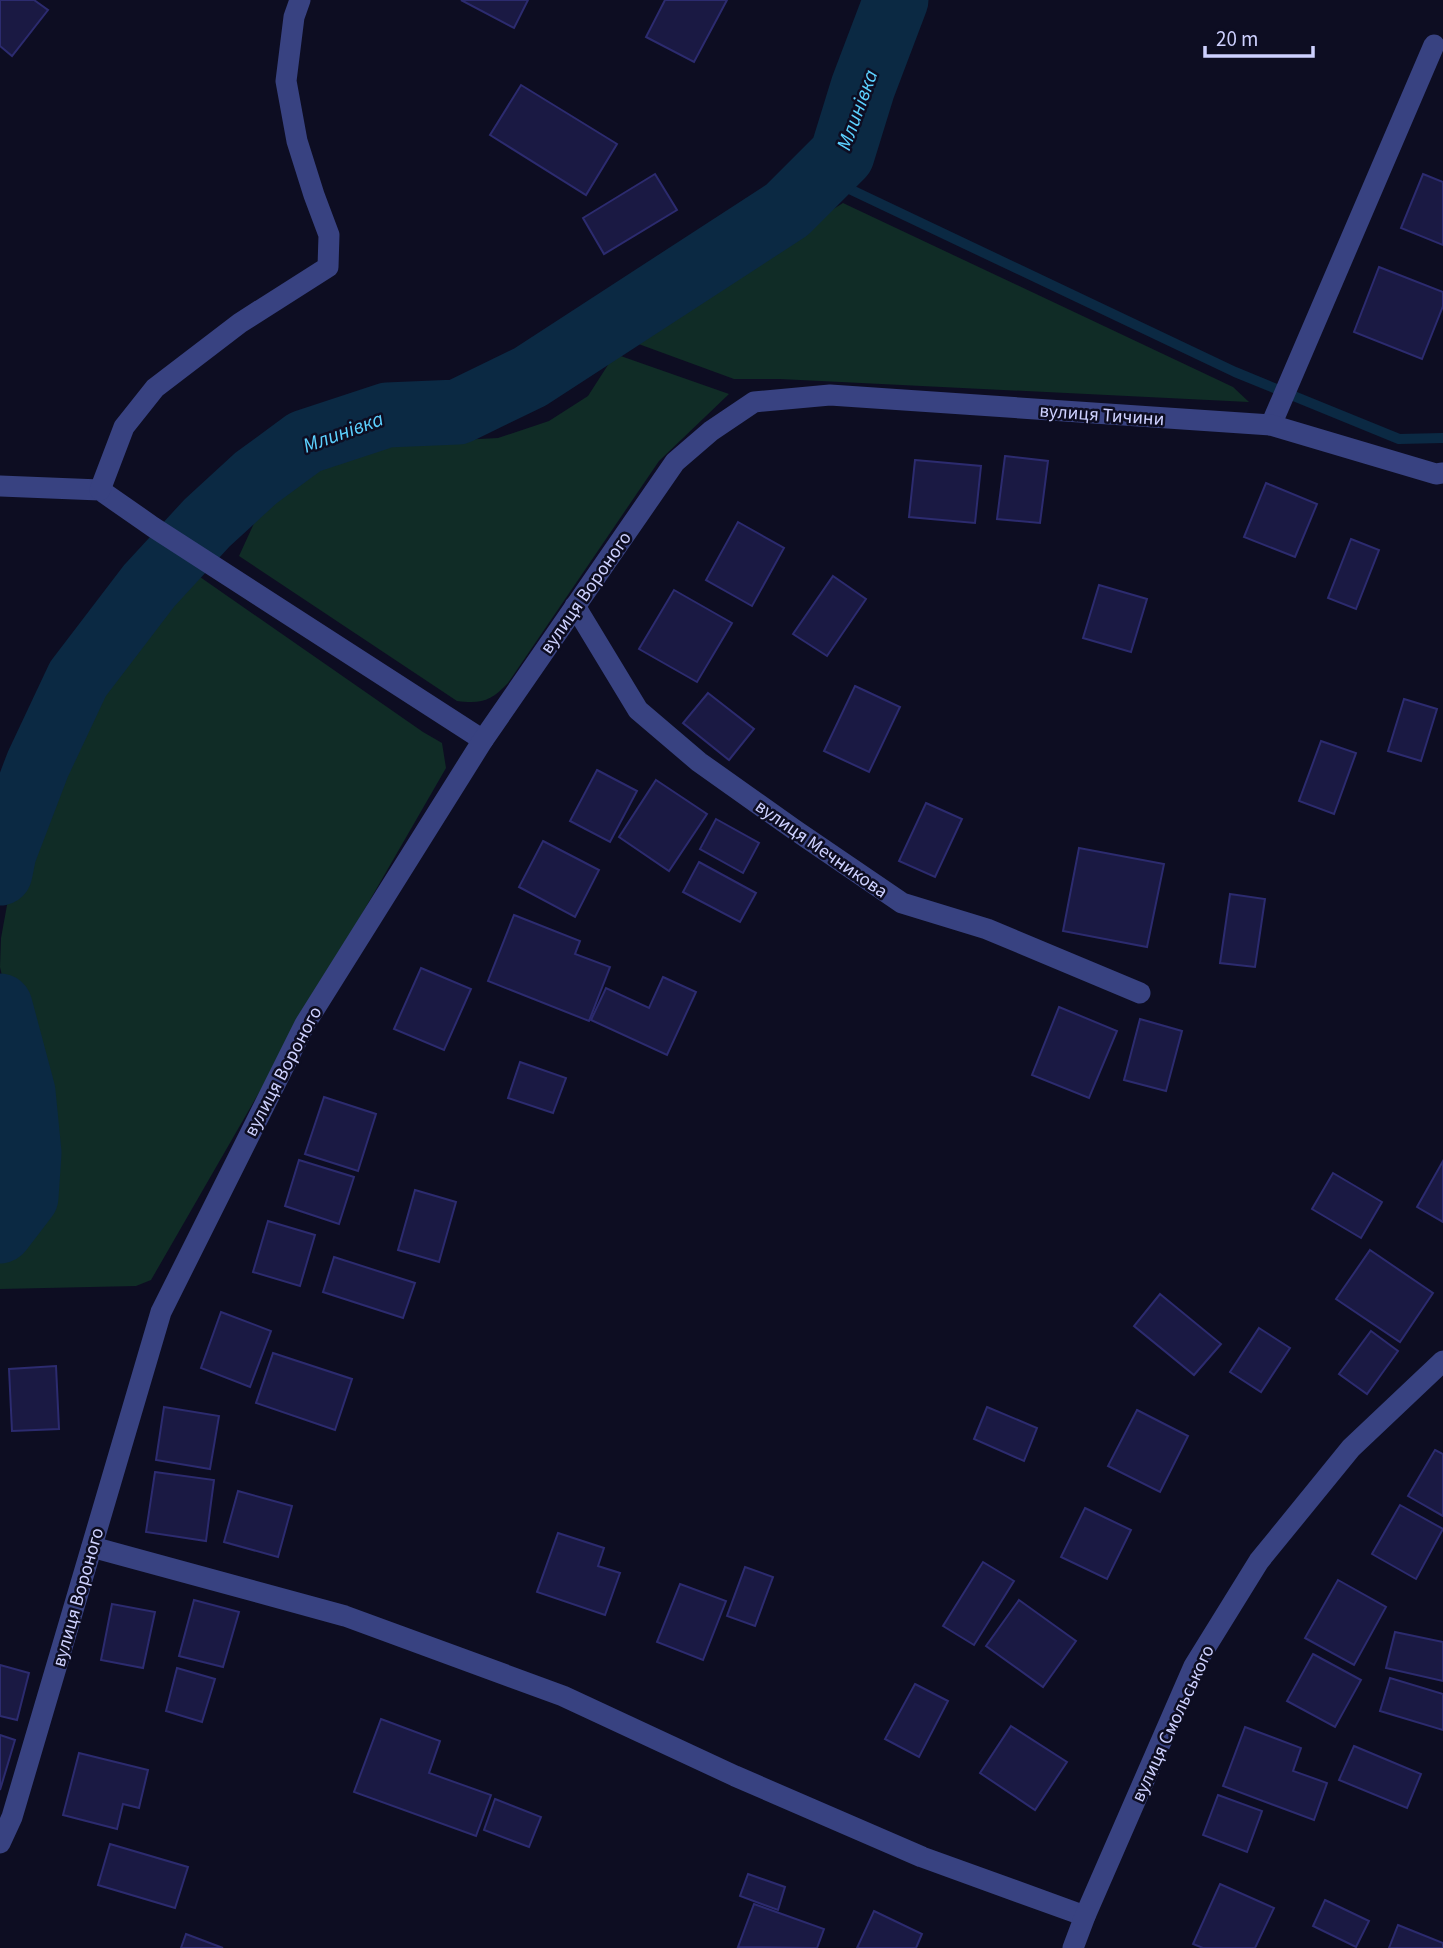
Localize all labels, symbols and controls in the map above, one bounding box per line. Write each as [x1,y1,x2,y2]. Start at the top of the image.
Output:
scale bar [1205,14,1314,58]
text: 20 m [1216,24,1258,54]
water label: Млинівка [829,65,885,155]
street label: вулиця Тичини [1038,398,1165,433]
water label: Млинівка [298,404,388,460]
street label: вулиця Вороного [534,526,639,660]
street label: вулиця Мечникова [749,793,893,905]
street label: вулиця Вороного [238,1002,329,1142]
street label: вулиця Вороного [46,1525,111,1670]
street label: вулиця Смольського [1125,1641,1222,1807]

